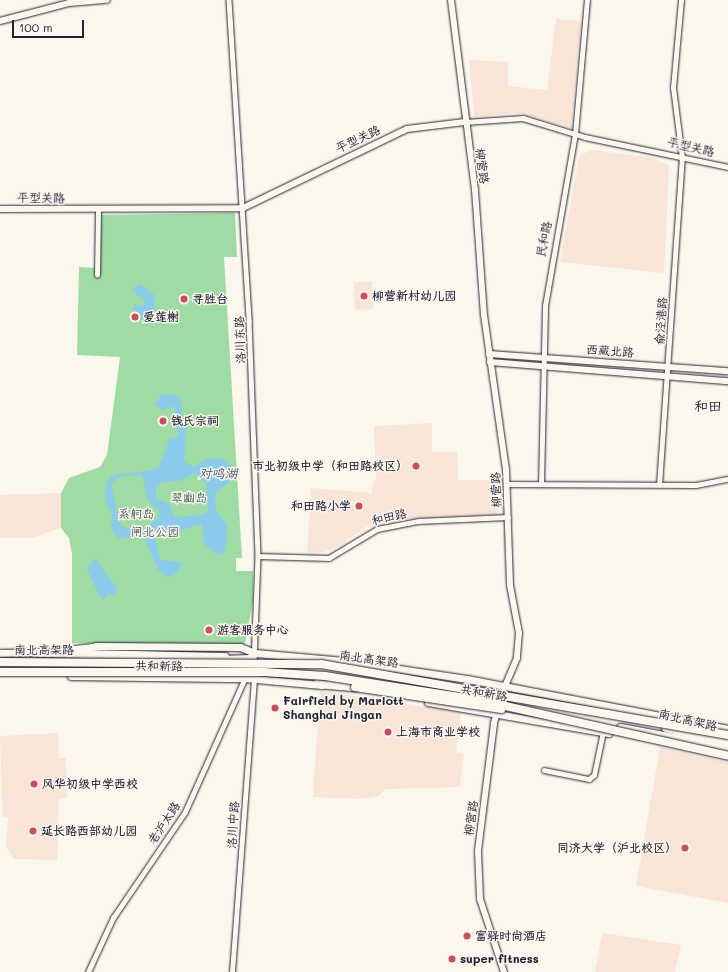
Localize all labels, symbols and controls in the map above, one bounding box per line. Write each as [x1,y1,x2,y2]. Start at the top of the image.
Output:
scale bar [14,12,86,38]
text: 100 m [19,19,53,35]
street label: 平型关路 [333,122,383,156]
street label: 平型关路 [666,135,716,159]
street label: 柳营路 [472,147,492,185]
street label: 平型关路 [17,190,65,206]
street label: 民和路 [533,220,555,258]
place label: 柳营新村幼儿园 [372,289,456,303]
marker: 柳营新村幼儿园 [359,291,369,301]
place label: 寻胜台 [192,292,228,306]
marker: 寻胜台 [179,294,189,304]
street label: 俞泾港路 [652,297,670,345]
place label: 爱莲榭 [143,310,179,324]
marker: 爱莲榭 [130,312,140,322]
street label: 洛川东路 [232,316,248,364]
street label: 西藏北路 [586,342,634,360]
district label: 和田 [694,398,722,414]
place label: 钱氏宗祠 [171,414,219,428]
marker: 钱氏宗祠 [158,416,168,426]
place label: 市北初级中学（和田路校区） [252,459,408,473]
marker: 市北初级中学（和田路校区） [411,461,421,471]
water label: 对鸣湖 [199,465,237,481]
street label: 柳营路 [488,472,504,508]
park label: 翠幽岛 [171,491,207,505]
place label: 和田路小学 [291,499,351,513]
marker: 和田路小学 [354,501,364,511]
street label: 和田路 [370,506,408,528]
park label: 系舸岛 [118,507,154,521]
park label: 闸北公园 [131,525,179,539]
place label: 游客服务中心 [217,623,289,637]
marker: 游客服务中心 [204,625,214,635]
street label: 南北高架路 [14,643,74,657]
street label: 南北高架路 [338,648,400,670]
street label: 共和新路 [135,658,183,674]
street label: 共和新路 [459,682,509,704]
place label: Fairfield by Mariott Shanghai Jingan [283,694,404,722]
marker: Fairfield by Mariott Shanghai Jingan [270,703,280,713]
street label: 南北高架路 [657,706,719,734]
place label: 上海市商业学校 [396,725,480,739]
marker: 上海市商业学校 [383,727,393,737]
place label: 风华初级中学西校 [42,777,138,791]
marker: 风华初级中学西校 [29,779,39,789]
street label: 老沪太路 [145,799,183,847]
street label: 柳营路 [461,799,481,837]
street label: 洛川中路 [224,801,242,849]
place label: 延长路西部幼儿园 [41,824,137,838]
marker: 延长路西部幼儿园 [28,826,38,836]
place label: 同济大学（沪北校区） [557,841,677,855]
marker: 同济大学（沪北校区） [680,843,690,853]
place label: 富驿时尚酒店 [475,929,547,943]
marker: 富驿时尚酒店 [462,931,472,941]
place label: super fitness [460,952,539,966]
marker: super fitness [447,954,457,964]

